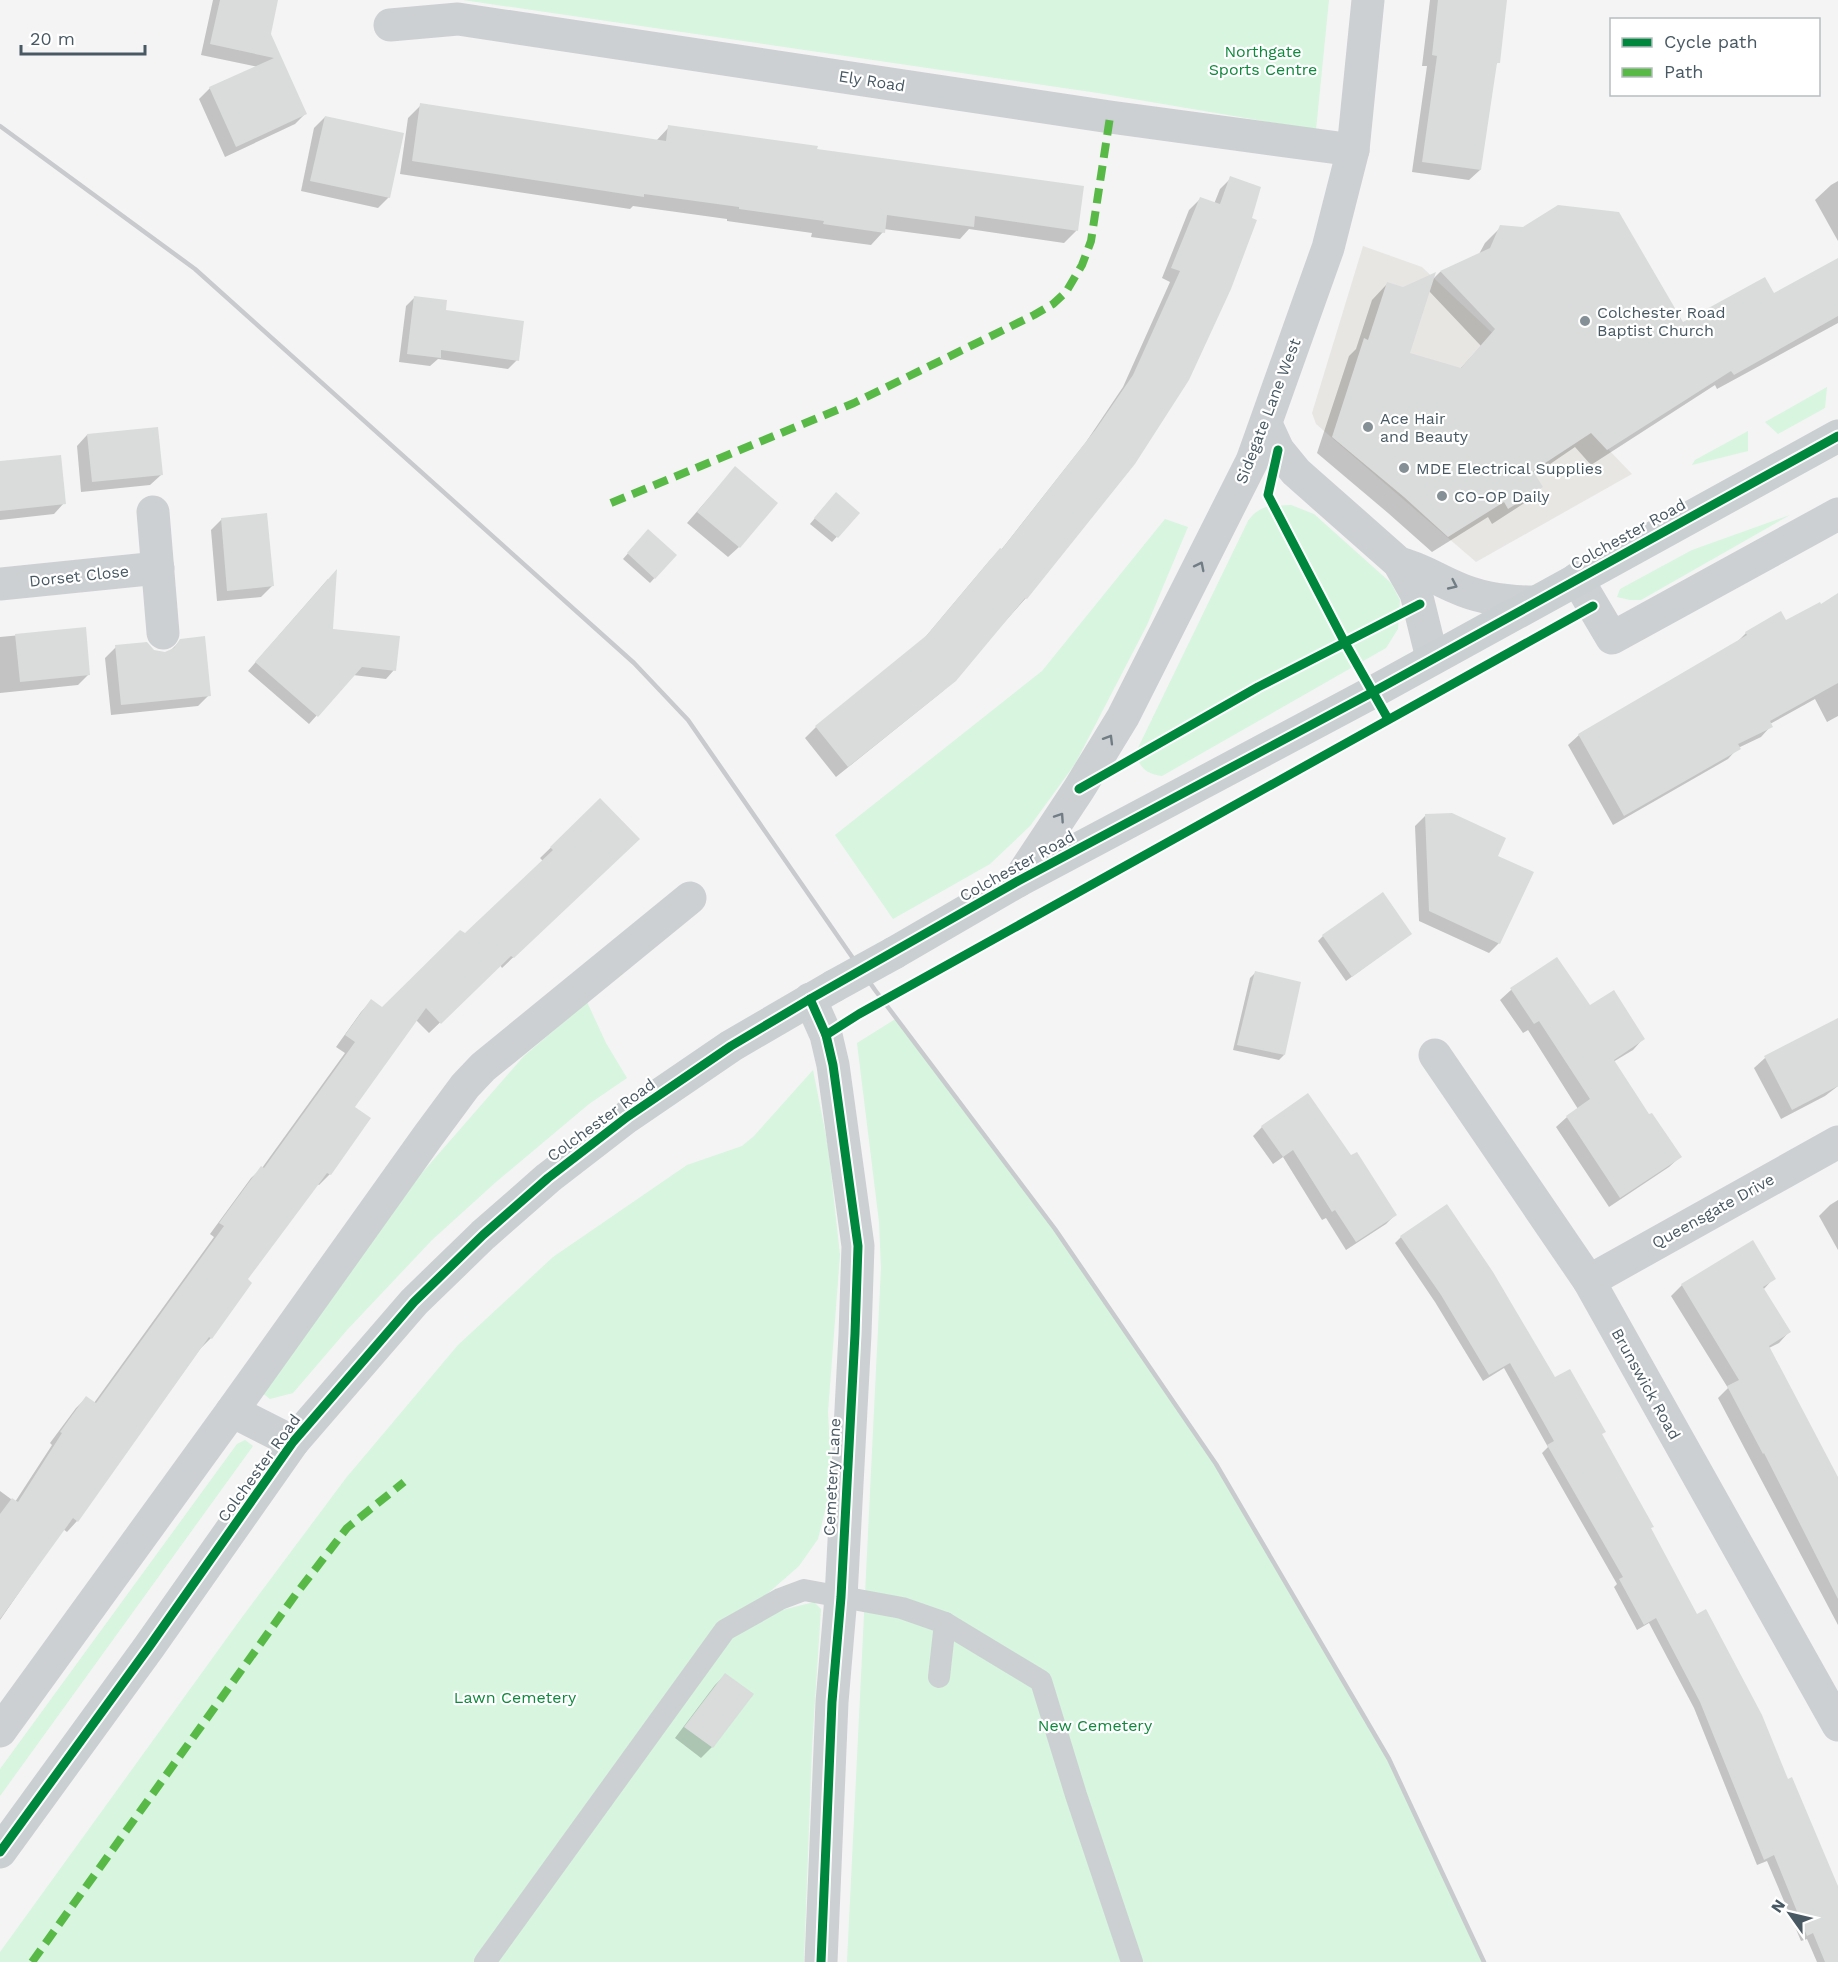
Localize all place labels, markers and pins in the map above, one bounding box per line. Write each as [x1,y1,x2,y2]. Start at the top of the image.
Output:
place label: Colchester Road Baptist Church [1597,303,1726,340]
marker: Colchester Road Baptist Church [1578,314,1592,328]
place label: Ace Hair and Beauty [1380,409,1469,446]
marker: Ace Hair and Beauty [1361,420,1375,434]
place label: MDE Electrical Supplies [1416,459,1602,478]
marker: MDE Electrical Supplies [1397,461,1411,475]
place label: CO-OP Daily [1454,487,1550,506]
marker: CO-OP Daily [1435,489,1449,503]

